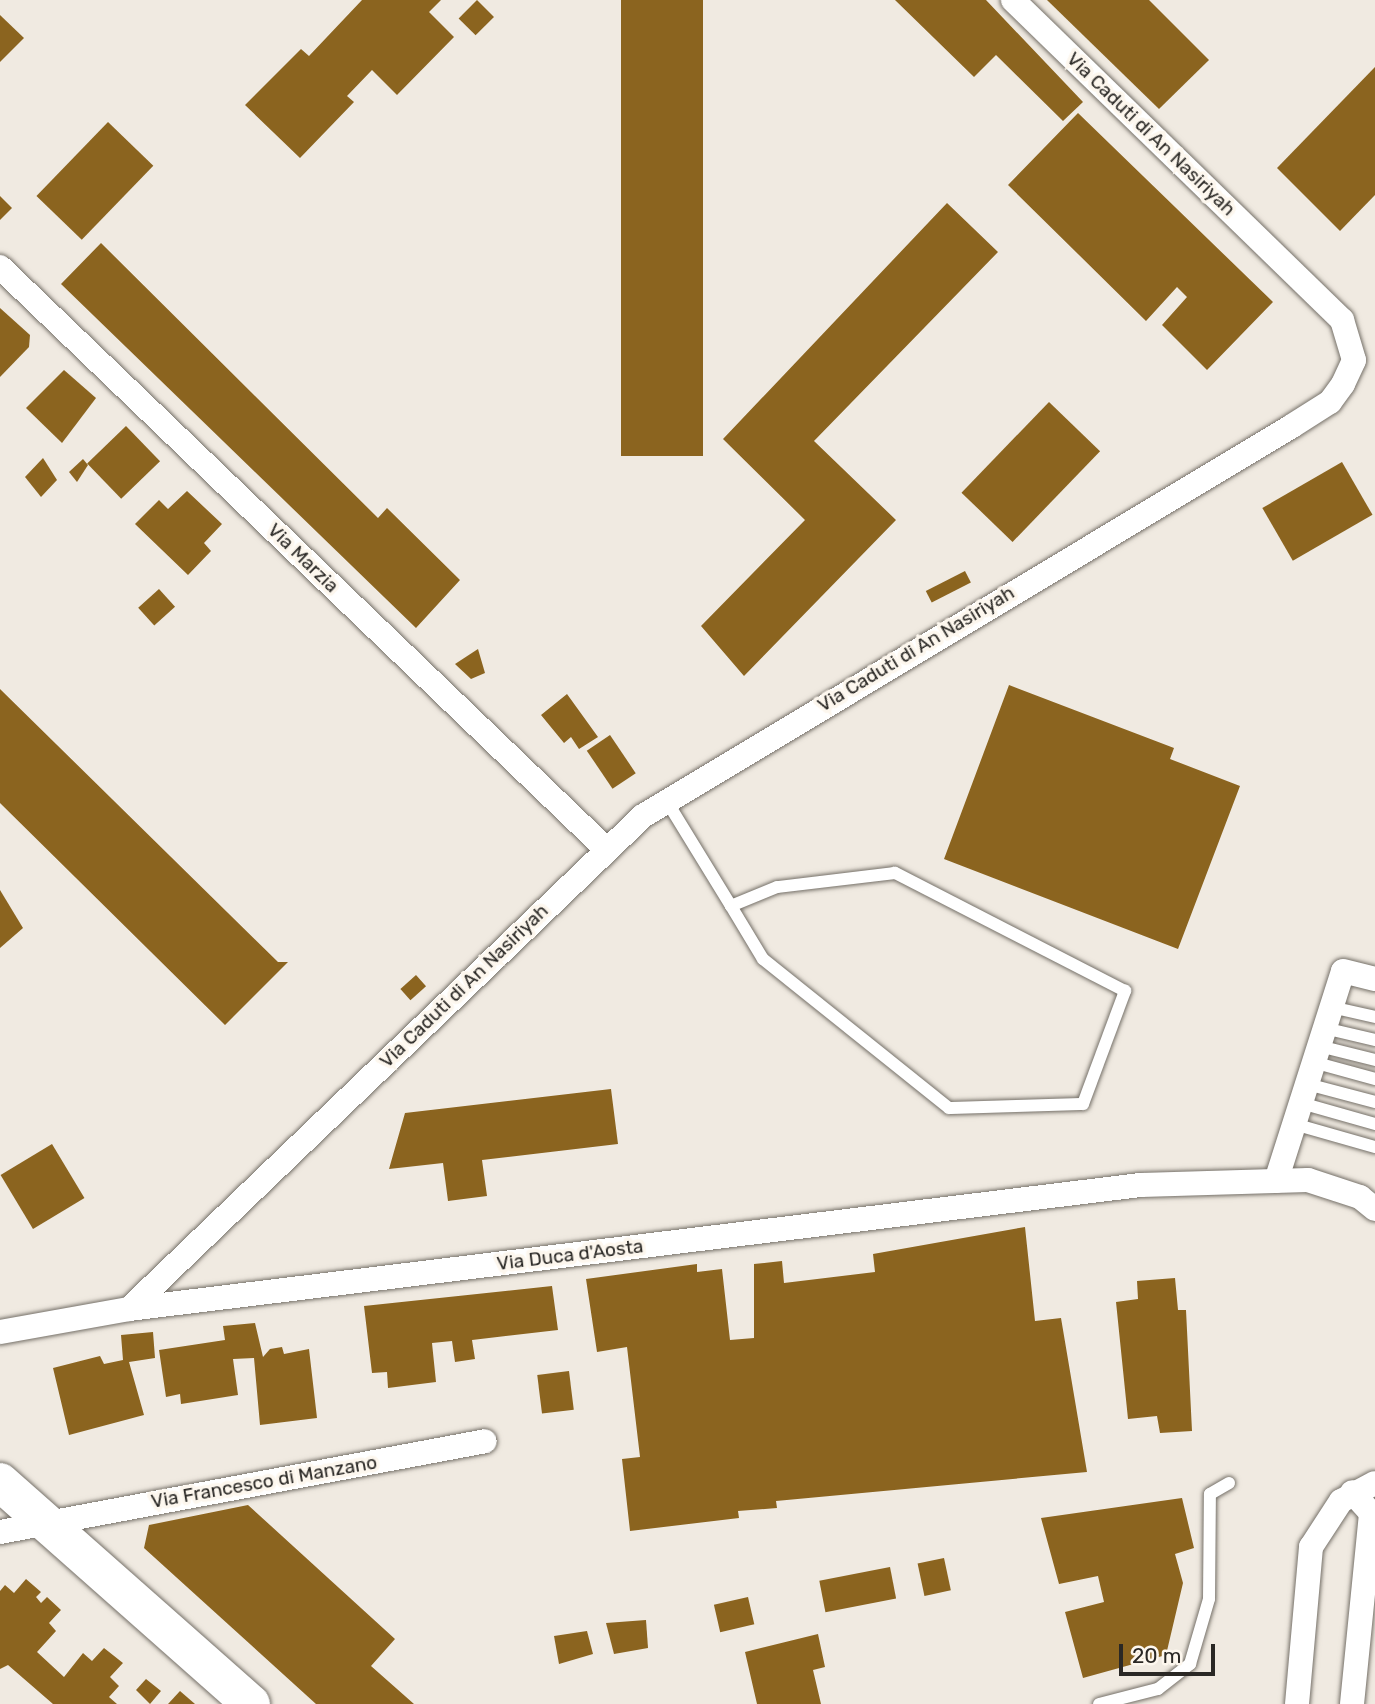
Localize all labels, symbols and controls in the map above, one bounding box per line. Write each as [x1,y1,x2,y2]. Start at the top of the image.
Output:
street label: Via Caduti di An Nasiriyah [1062,47,1240,221]
street label: Via Marzia [263,519,343,597]
street label: Via Caduti di An Nasiriyah [813,581,1019,717]
street label: Via Caduti di An Nasiriyah [375,899,553,1073]
street label: Via Duca d'Aosta [495,1235,645,1275]
street label: Via Francesco di Manzano [149,1451,379,1513]
scale bar [1123,1630,1219,1674]
text: 20 m [1132,1643,1181,1668]

